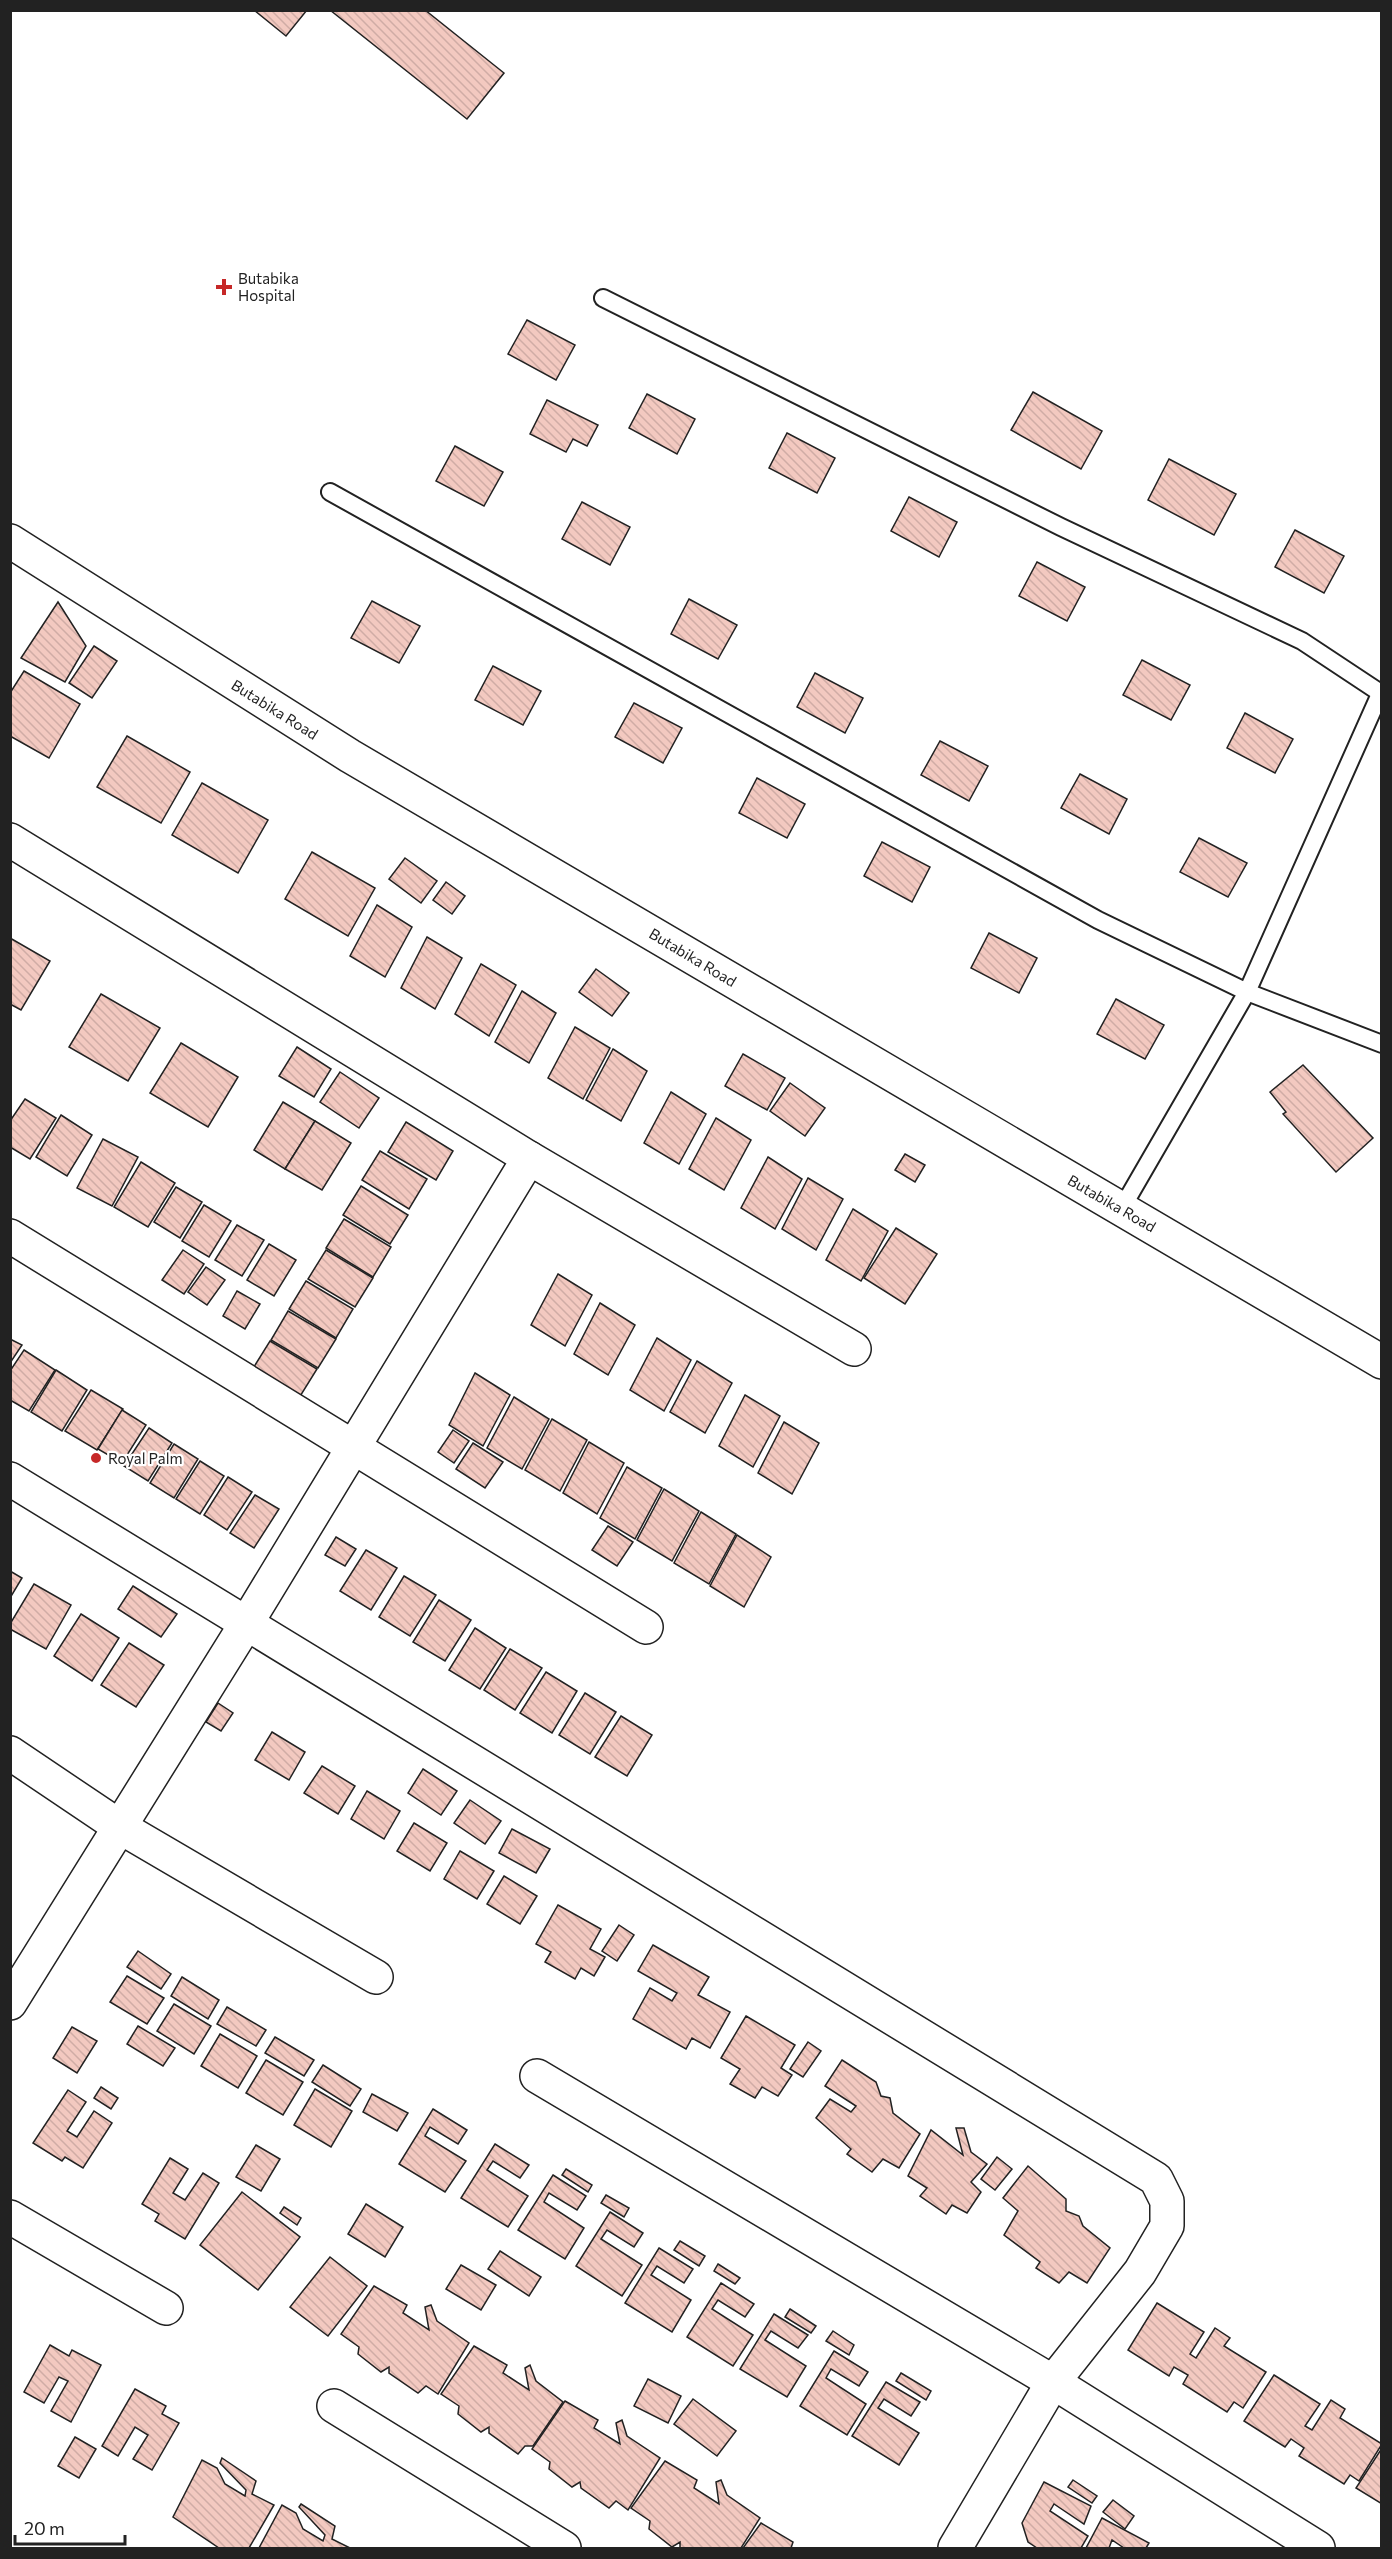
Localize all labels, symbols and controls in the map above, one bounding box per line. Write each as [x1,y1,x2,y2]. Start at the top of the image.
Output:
place label: Butabika Hospital [238,269,299,304]
marker: Butabika Hospital [215,278,233,296]
street label: Butabika Road [228,675,322,743]
street label: Butabika Road [646,924,740,990]
street label: Butabika Road [1065,1171,1159,1235]
place label: Royal Palm [108,1449,183,1467]
marker: Royal Palm [89,1451,103,1465]
scale bar [15,2508,124,2546]
text: 20 m [24,2517,65,2539]

